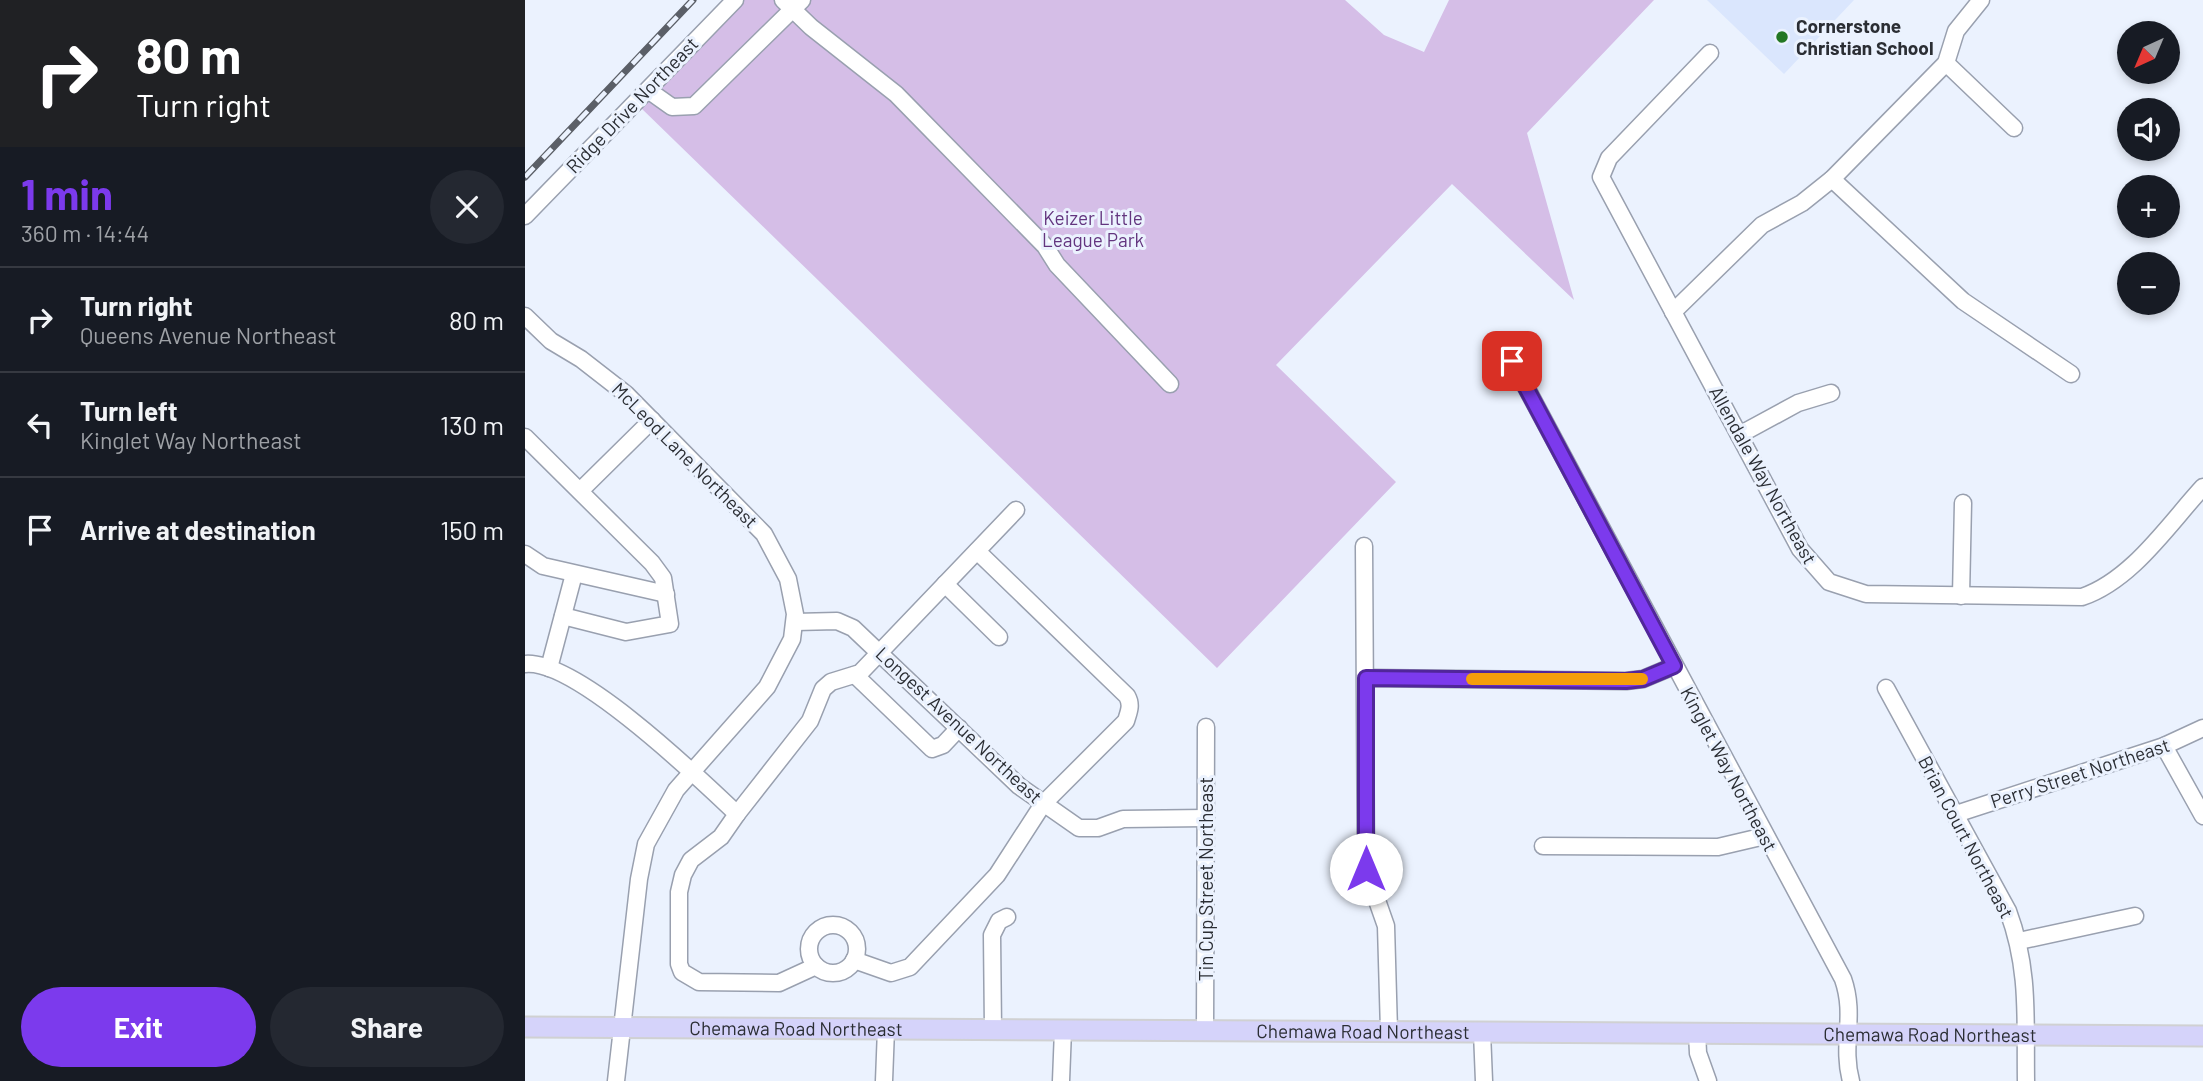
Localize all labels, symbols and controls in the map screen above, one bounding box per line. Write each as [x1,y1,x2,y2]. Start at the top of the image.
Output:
place label: Cornerstone Christian School [1796,14,1934,59]
north arrow [2117,21,2181,84]
map controls [2117,21,2180,315]
text: 80 m [136,25,241,84]
icon: right [21,28,112,119]
marker: Cornerstone Christian School [1774,29,1790,45]
street label: Ridge Drive Northeast [561,32,703,177]
text: Turn right [136,85,271,123]
button: sound [2117,98,2180,161]
text: 1 min [21,168,113,218]
button: close [430,170,504,244]
button: + [2117,175,2180,238]
park label: Keizer Little League Park [1042,206,1144,251]
text: 360 m · 14:44 [21,219,149,247]
button: − [2117,252,2180,315]
text: Turn right [80,290,193,321]
icon: right [21,301,59,339]
text: 80 m [449,304,504,335]
text: Queens Avenue Northeast [80,321,337,349]
pin [1482,331,1542,391]
icon: arrive [1493,342,1531,380]
street label: McLeod Lane Northeast [608,377,763,532]
street label: Allendale Way Northeast [1705,382,1822,568]
text: Turn left [80,395,178,426]
icon: left [21,406,59,444]
text: 130 m [440,409,504,440]
text: Kinglet Way Northeast [80,426,302,454]
icon: arrive [21,511,59,549]
text: Arrive at destination [80,514,316,545]
text: 150 m [440,514,504,545]
street label: Longest Avenue Northeast [872,642,1047,808]
street label: Kinglet Way Northeast [1676,683,1783,855]
street label: Perry Street Northeast [1987,733,2172,812]
street label: Brian Court Northeast [1914,752,2019,922]
street label: Tin Cup Street Northeast [1194,777,1217,981]
position arrow [1329,832,1403,906]
button: Exit [21,987,256,1067]
button: Share [270,987,504,1067]
street label: Chemawa Road Northeast [689,1016,903,1040]
street label: Chemawa Road Northeast [1256,1019,1470,1043]
street label: Chemawa Road Northeast [1823,1022,2037,1046]

